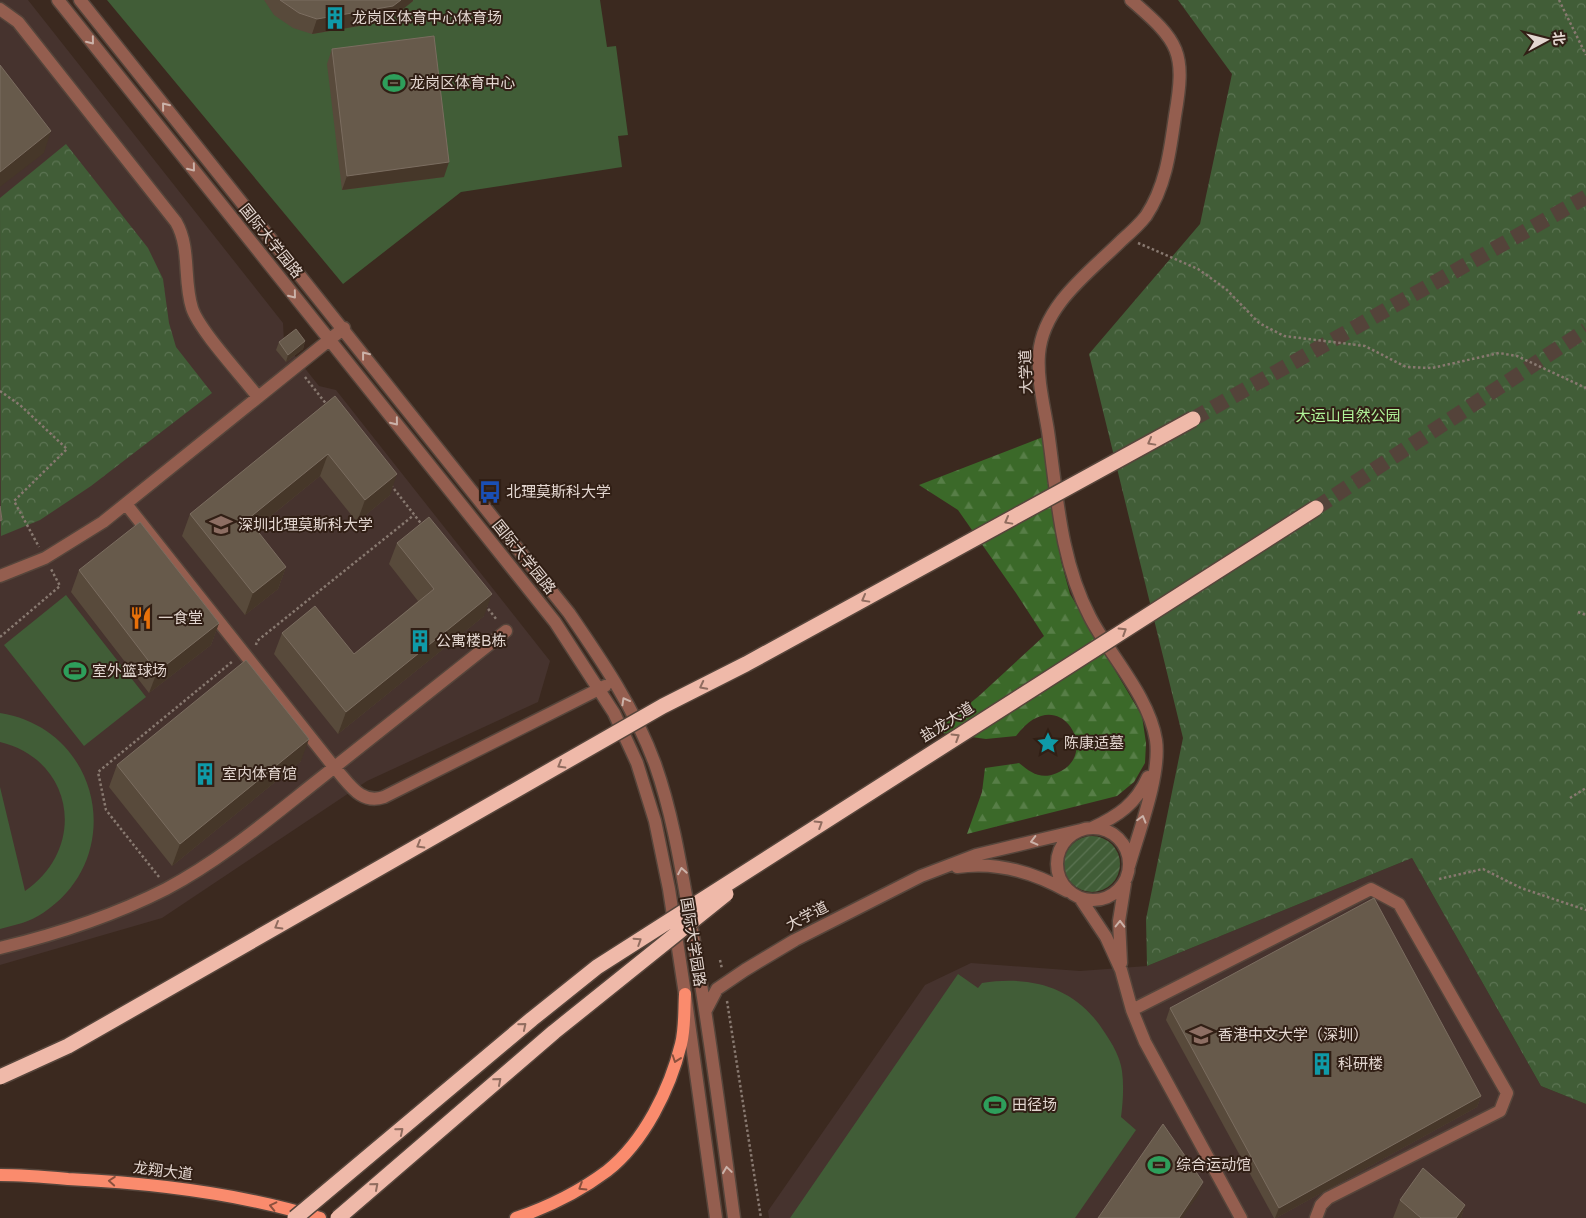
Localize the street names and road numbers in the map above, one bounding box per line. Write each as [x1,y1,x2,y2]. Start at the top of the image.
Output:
street label: 国际大学园路 [236,200,306,282]
street label: 大学道 [1016,349,1036,395]
street label: 国际大学园路 [489,516,559,598]
street label: 盐龙大道 [917,698,977,746]
street label: 国际大学园路 [677,896,709,988]
street label: 大学道 [783,898,831,934]
street label: 龙翔大道 [132,1158,194,1184]

